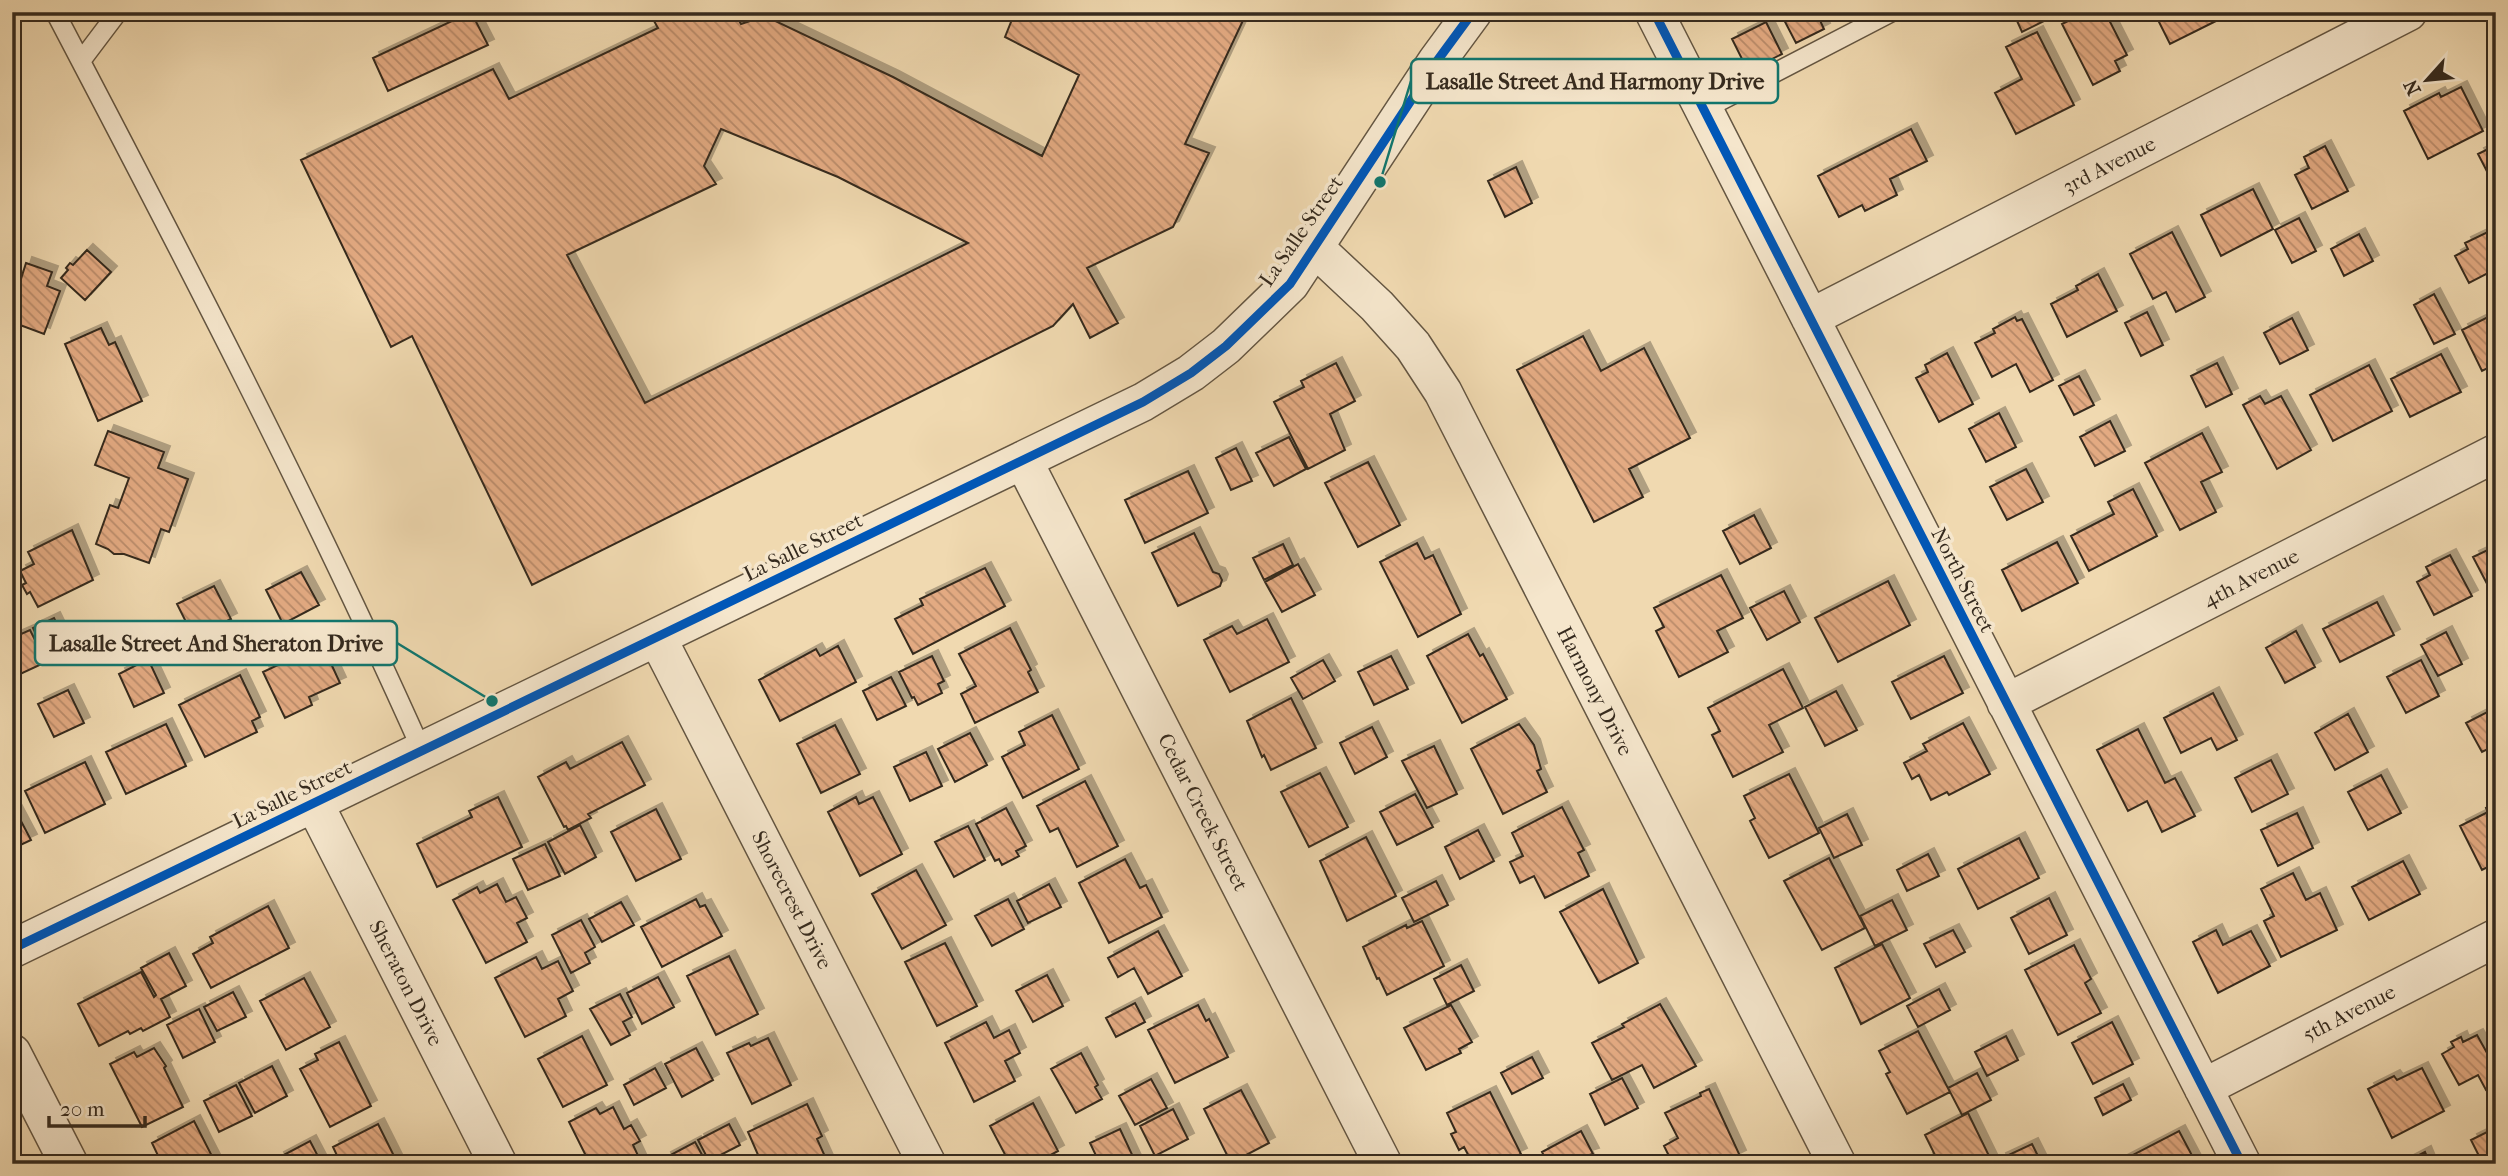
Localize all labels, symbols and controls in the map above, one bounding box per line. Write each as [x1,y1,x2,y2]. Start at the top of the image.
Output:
north arrow [2392,46,2462,116]
callout: Lasalle Street And Harmony Drive [1411,59,1778,103]
text: Lasalle Street And Harmony Drive [1426,68,1765,95]
text: N [2399,75,2426,99]
street label: 3rd Avenue [2059,131,2159,199]
street label: La Salle Street [1254,171,1348,291]
street label: La Salle Street [740,508,867,586]
street label: North Street [1926,524,2000,637]
street label: 4th Avenue [2199,544,2303,612]
callout: Lasalle Street And Sheraton Drive [35,621,397,665]
street label: Harmony Drive [1552,622,1638,760]
text: Lasalle Street And Sheraton Drive [49,630,384,657]
street label: Cedar Creek Street [1153,729,1253,895]
street label: La Salle Street [229,755,356,833]
street label: Shorecrest Drive [747,827,837,973]
street label: Sheraton Drive [364,916,448,1050]
street label: 5th Avenue [2299,979,2399,1047]
scale bar [49,1085,145,1129]
text: 20 m [60,1097,105,1121]

